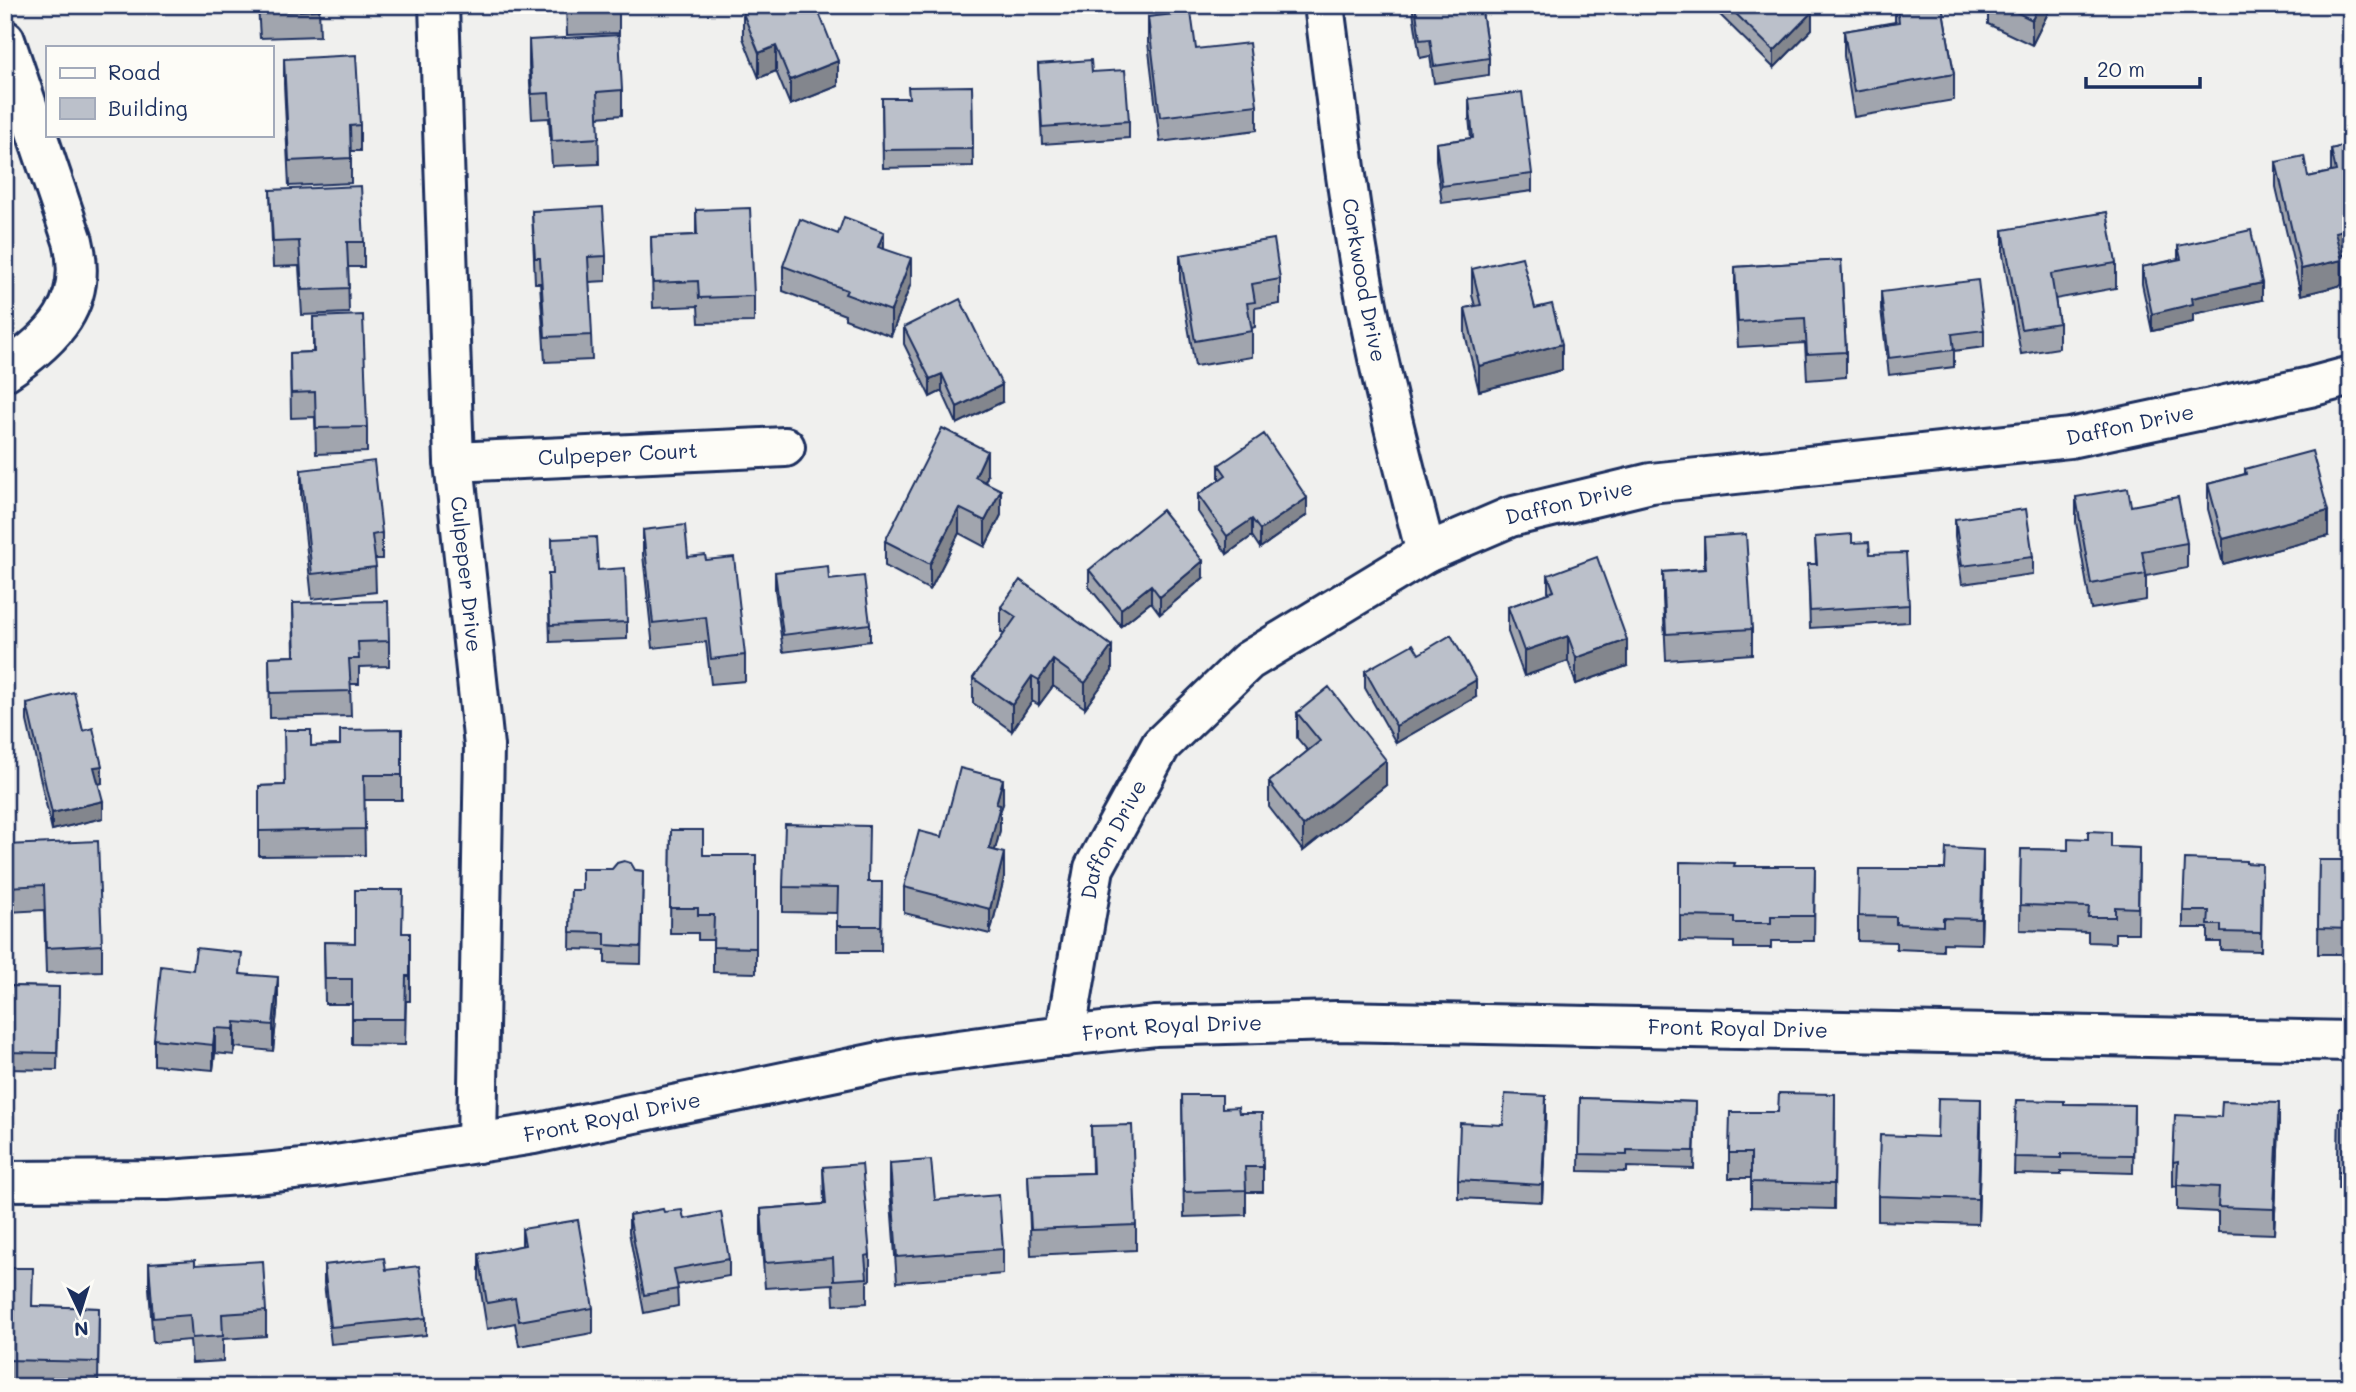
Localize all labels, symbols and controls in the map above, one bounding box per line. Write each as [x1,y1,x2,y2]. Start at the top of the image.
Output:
legend [46,46,273,136]
scale bar [2086,46,2200,90]
text: 20 m [2097,55,2145,82]
text: Road [108,58,160,85]
text: Building [108,94,188,121]
street label: Corkwood Drive [1337,196,1393,364]
street label: Daffon Drive [2063,397,2196,450]
street label: Culpeper Court [537,436,698,470]
street label: Daffon Drive [1502,473,1635,530]
street label: Culpeper Drive [446,495,489,653]
street label: Daffon Drive [1074,774,1152,901]
street label: Front Royal Drive [1081,1008,1262,1046]
street label: Front Royal Drive [1648,1012,1828,1043]
street label: Front Royal Drive [522,1085,703,1147]
north arrow [46,1276,116,1346]
text: N [73,1316,89,1342]

